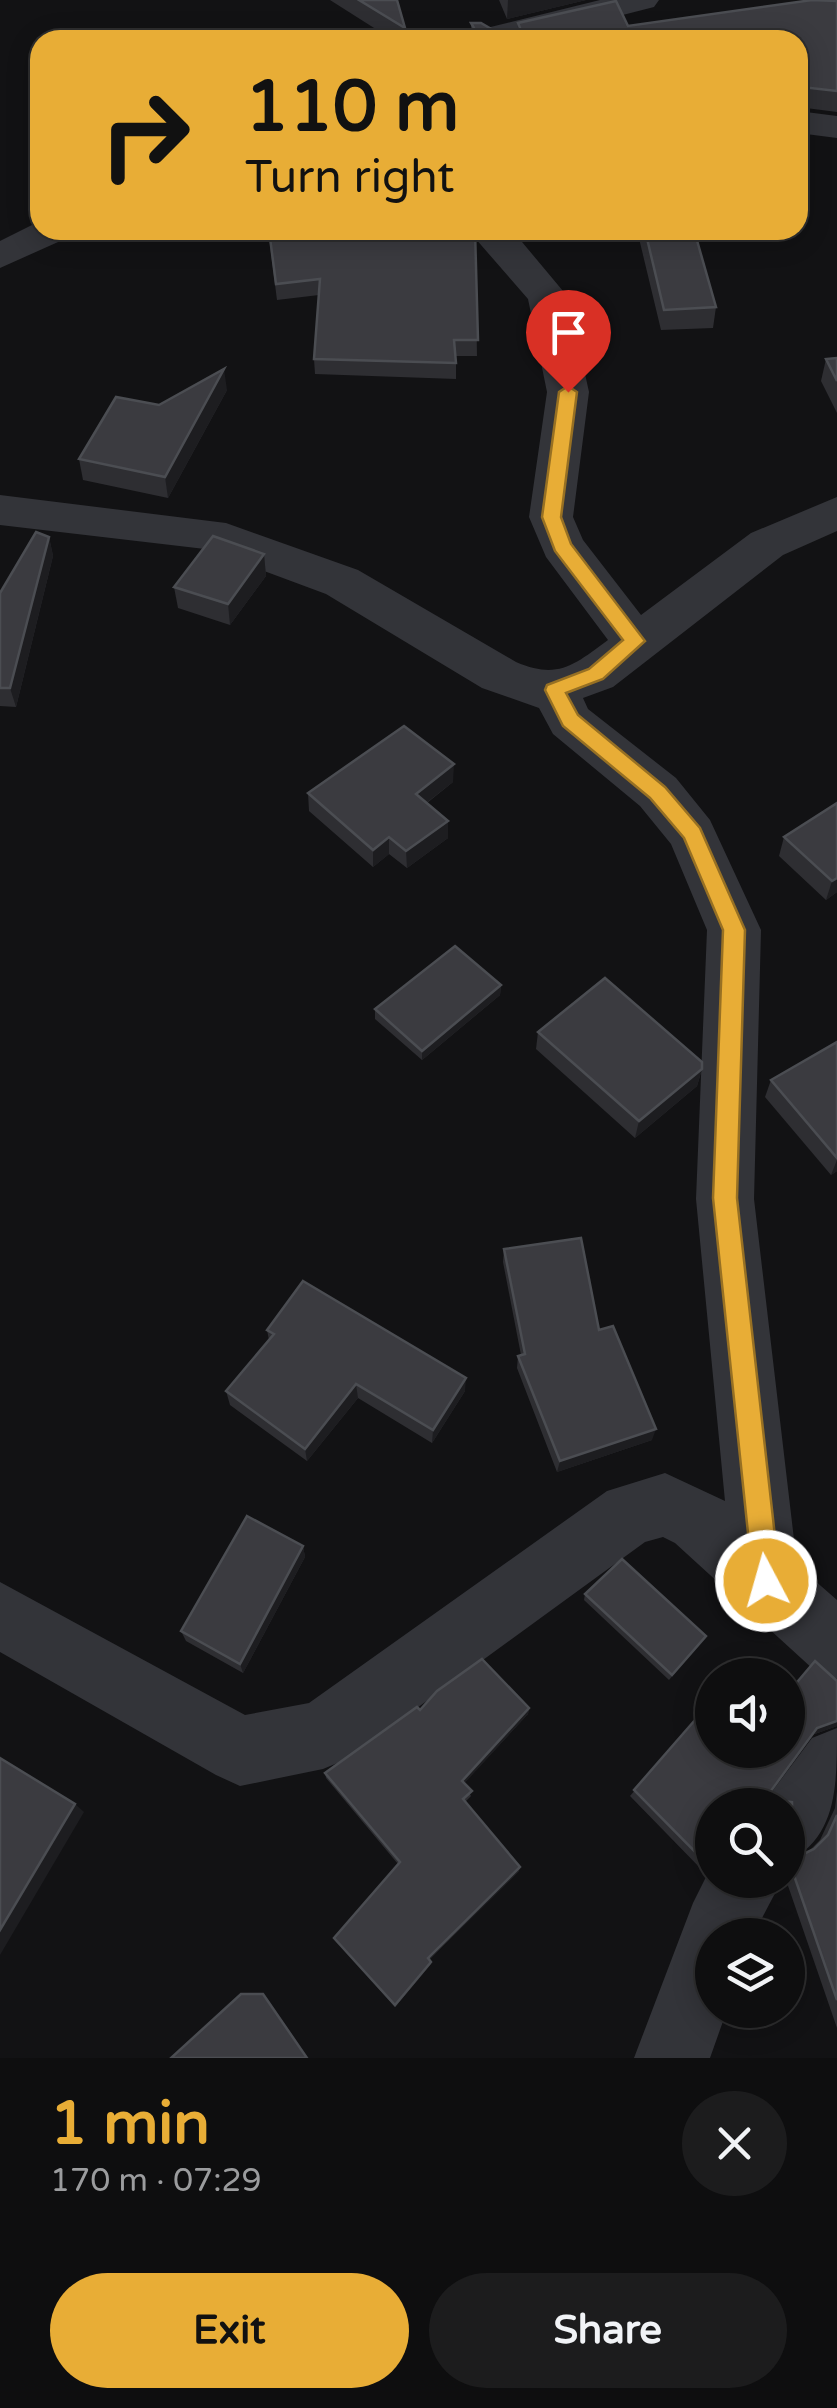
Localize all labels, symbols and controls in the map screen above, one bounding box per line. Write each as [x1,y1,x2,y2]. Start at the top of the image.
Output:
text: 110 m [245,66,459,150]
icon: right [80,70,210,200]
text: Turn right [245,151,454,205]
pin [526,290,611,393]
icon: arrive [541,305,596,360]
position arrow [714,1529,818,1633]
map controls [695,1658,805,2028]
button: sound [695,1658,805,1768]
button: search [695,1788,805,1898]
button: layers [695,1918,805,2028]
text: 1 min [50,2088,210,2160]
button: close [682,2091,787,2196]
text: 170 m · 07:29 [50,2162,262,2200]
button: Exit [50,2273,409,2388]
button: Share [429,2273,787,2388]

